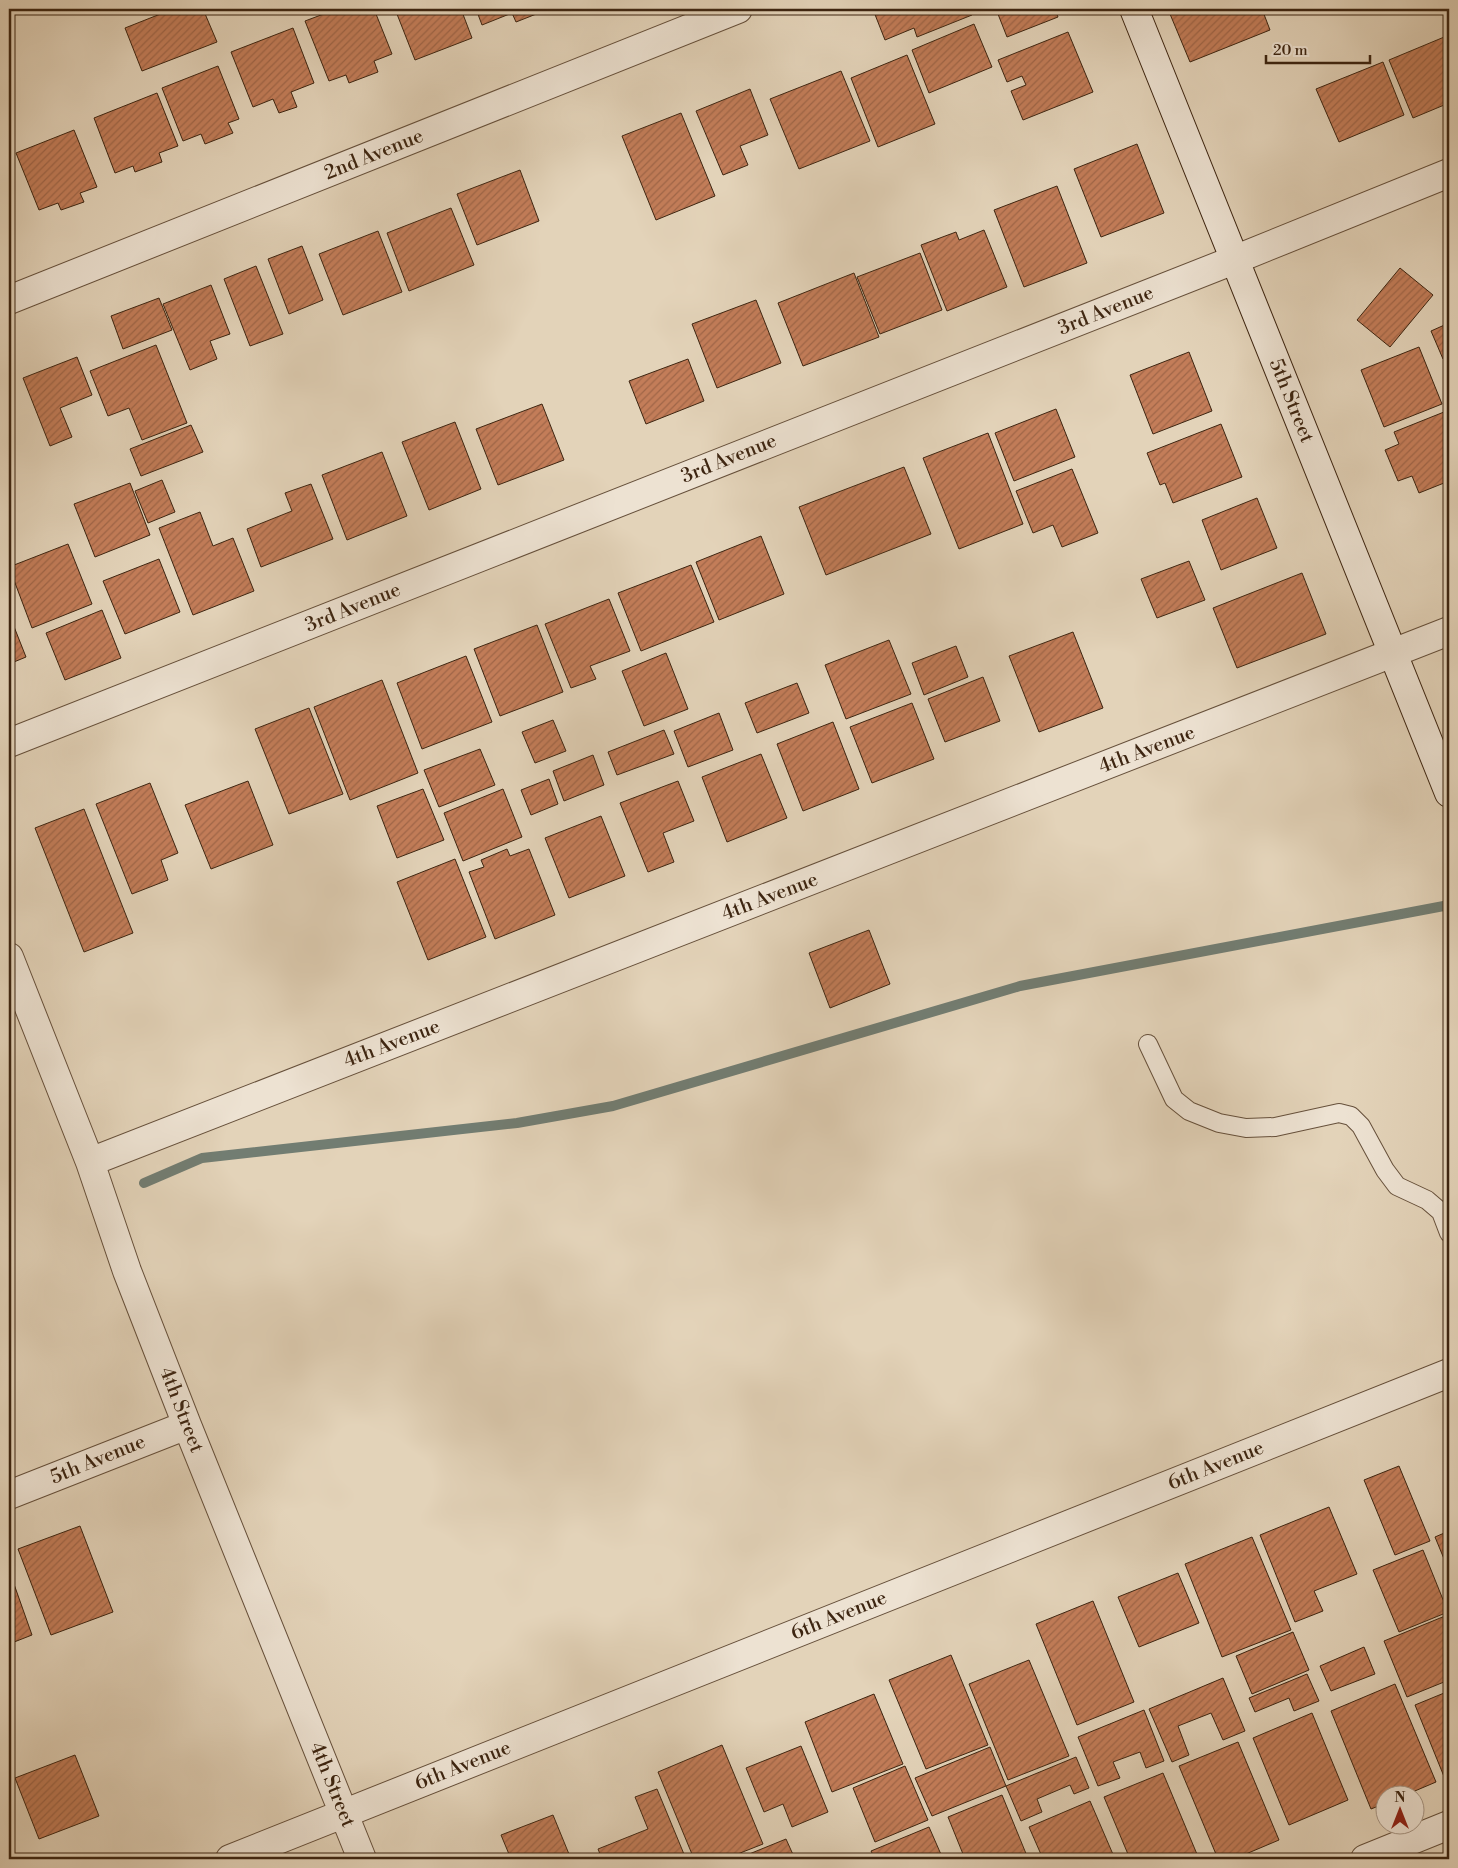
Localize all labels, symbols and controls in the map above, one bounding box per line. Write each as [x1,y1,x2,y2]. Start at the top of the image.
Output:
scale bar [1266,32,1369,64]
text: 20 m [1273,41,1308,60]
street label: 2nd Avenue [321,124,427,186]
street label: 3rd Avenue [1055,281,1157,341]
street label: 5th Street [1263,355,1319,447]
street label: 3rd Avenue [678,429,780,489]
street label: 3rd Avenue [302,578,404,638]
street label: 4th Avenue [1095,720,1199,780]
street label: 4th Avenue [718,867,822,927]
street label: 4th Avenue [340,1014,444,1074]
street label: 4th Street [153,1364,209,1456]
street label: 5th Avenue [47,1430,149,1490]
street label: 6th Avenue [1164,1435,1268,1497]
street label: 6th Avenue [787,1585,891,1647]
street label: 6th Avenue [411,1735,515,1797]
street label: 4th Street [304,1739,360,1831]
north arrow [1376,1786,1426,1836]
text: N [1394,1789,1406,1807]

